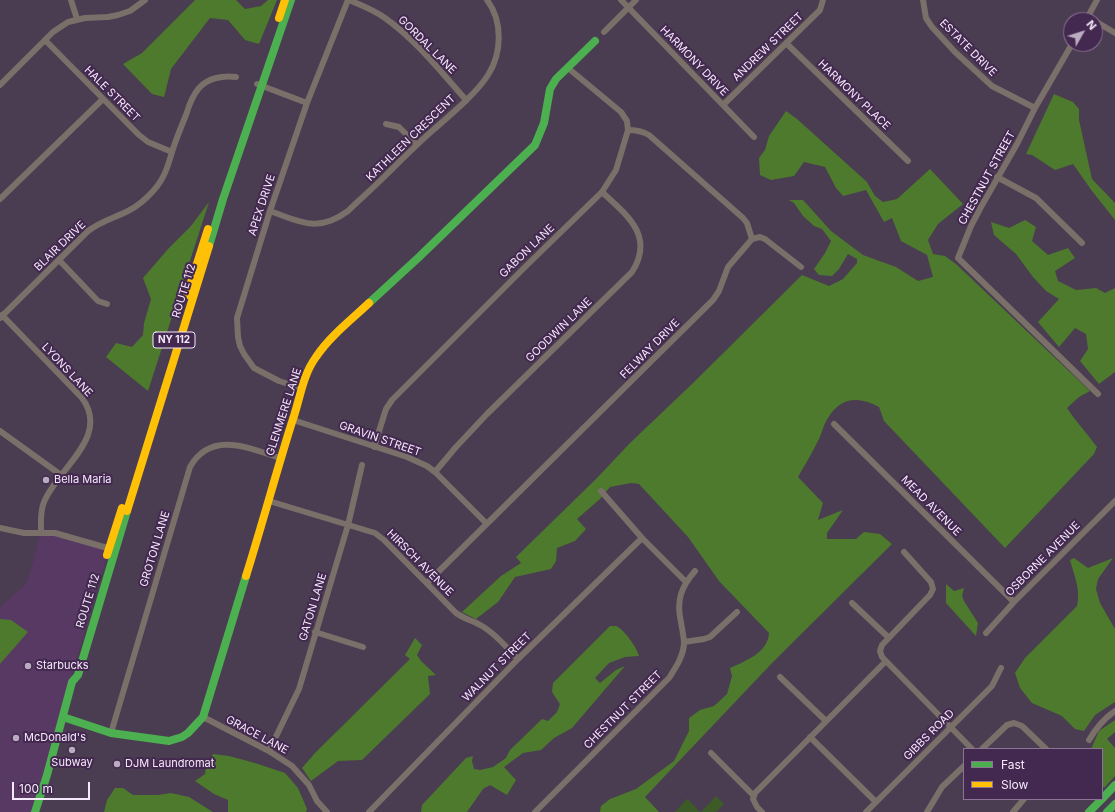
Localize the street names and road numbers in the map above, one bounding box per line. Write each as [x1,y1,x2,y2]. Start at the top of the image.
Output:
street label: ANDREW STREET [730,10,806,84]
street label: GORDAL LANE [395,13,459,77]
street label: ESTATE DRIVE [937,17,999,79]
street label: HARMONY DRIVE [657,23,731,99]
street label: HARMONY PLACE [815,57,893,133]
street label: HALE STREET [81,63,143,125]
street label: KATHLEEN CRESCENT [364,92,458,184]
street label: CHESTNUT STREET [956,129,1018,227]
street label: APEX DRIVE [246,173,278,237]
street label: BLAIR DRIVE [32,218,88,274]
street label: GABON LANE [497,222,557,280]
street label: ROUTE 112 [169,262,199,320]
street label: GOODWIN LANE [523,295,595,365]
street label: FELWAY DRIVE [617,316,683,382]
road number: NY 112 [153,332,195,348]
street label: LYONS LANE [39,340,95,400]
street label: GLENMERE LANE [264,367,304,457]
street label: GRAVIN STREET [337,419,423,459]
street label: MEAD AVENUE [898,473,964,539]
street label: GROTON LANE [137,509,173,589]
street label: OSBORNE AVENUE [1003,519,1083,599]
street label: HIRSCH AVENUE [384,527,456,599]
street label: ROUTE 112 [73,572,103,630]
street label: GATON LANE [296,572,330,642]
street label: WALNUT STREET [460,630,534,704]
street label: CHESTNUT STREET [581,668,665,752]
street label: GIBBS ROAD [901,707,957,763]
street label: GRACE LANE [223,713,291,757]

